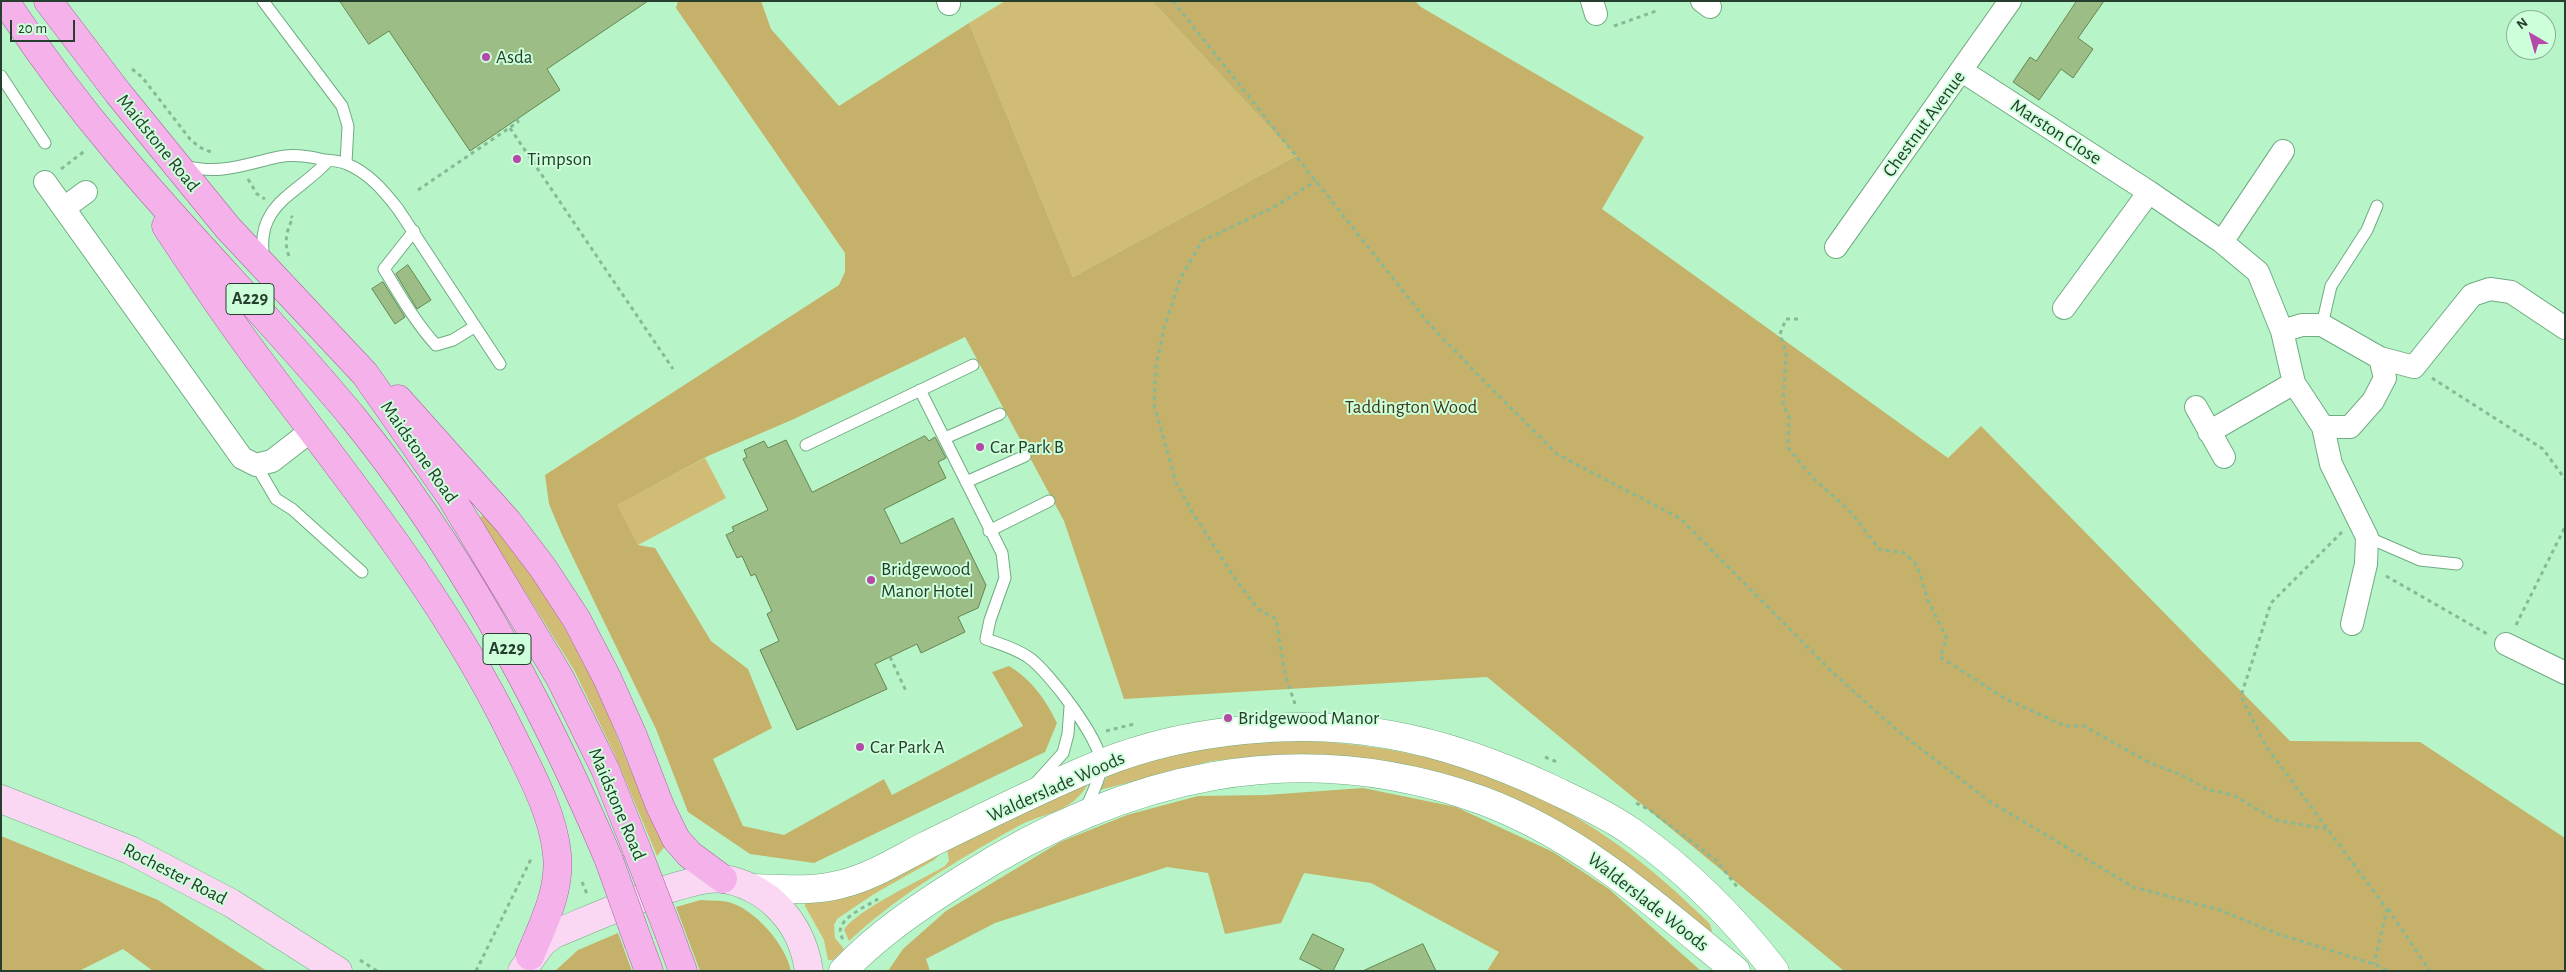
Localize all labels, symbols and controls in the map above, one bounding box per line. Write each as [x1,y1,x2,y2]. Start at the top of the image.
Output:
scale bar [12,10,78,42]
north arrow [2506,10,2556,60]
text: N [2514,15,2531,32]
text: 20 m [18,21,47,36]
place label: Asda [496,46,533,68]
marker: Asda [480,51,492,63]
street label: Chestnut Avenue [1878,66,1970,182]
street label: Maidstone Road [112,89,204,197]
street label: Marston Close [2006,94,2106,170]
place label: Timpson [527,148,592,170]
marker: Timpson [511,153,523,165]
road number: A229 [226,284,274,314]
park label: Taddington Wood [1345,396,1477,418]
street label: Maidstone Road [375,397,463,507]
place label: Car Park B [990,436,1064,458]
marker: Car Park B [974,441,986,453]
place label: Bridgewood Manor Hotel [881,558,974,602]
marker: Bridgewood Manor Hotel [865,574,877,586]
road number: A229 [483,634,531,664]
place label: Bridgewood Manor [1238,707,1379,729]
marker: Bridgewood Manor [1222,712,1234,724]
place label: Car Park A [870,736,945,758]
marker: Car Park A [854,741,866,753]
street label: Maidstone Road [583,745,651,863]
street label: Walderslade Woods [984,746,1128,828]
street label: Rochester Road [119,838,231,910]
street label: Walderslade Woods [1583,847,1713,957]

